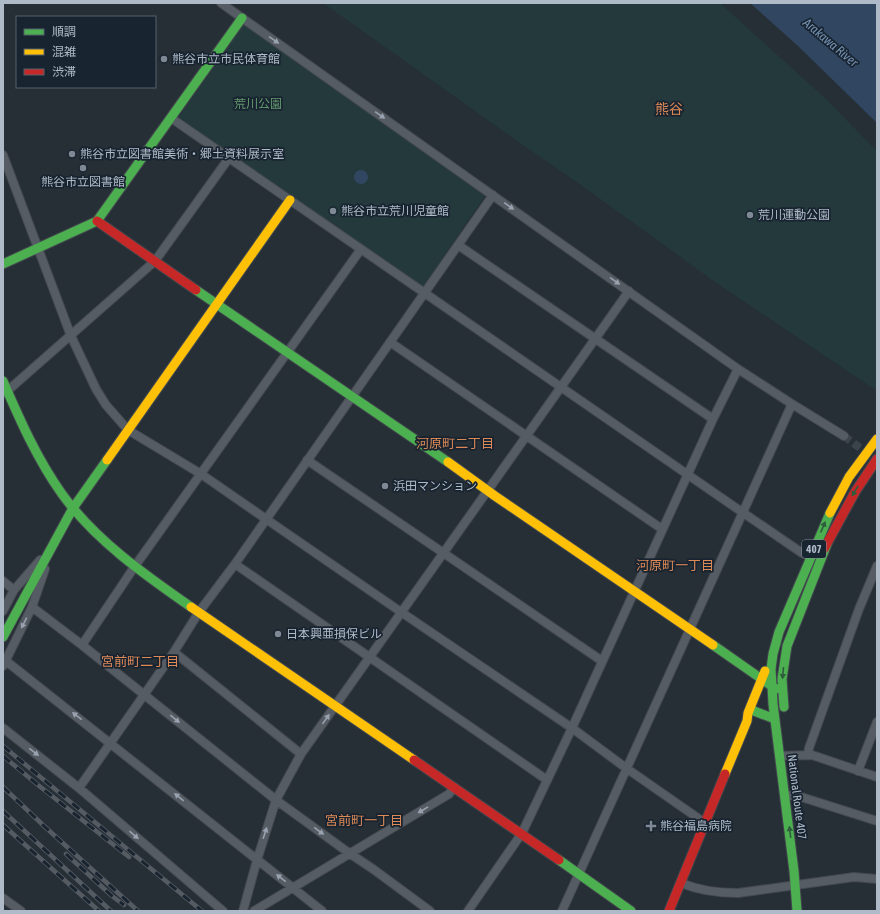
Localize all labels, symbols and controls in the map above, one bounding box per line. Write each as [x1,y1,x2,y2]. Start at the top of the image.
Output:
water label: Arakawa River [799,14,862,70]
legend [16,16,156,88]
text: 順調 [52,25,76,39]
one-way arrow [268,36,279,44]
text: 混雑 [52,45,76,59]
place label: 熊谷市立市民体育館 [172,52,280,66]
marker: 熊谷市立市民体育館 [159,54,169,64]
text: 渋滞 [52,65,76,79]
park label: 荒川公園 [234,97,282,111]
district label: 熊谷 [655,101,683,117]
one-way arrow [375,111,385,119]
place label: 熊谷市立図書館美術・郷土資料展示室 [80,147,284,161]
marker: 熊谷市立図書館美術・郷土資料展示室 [67,149,77,159]
marker: 熊谷市立図書館 [78,163,88,173]
place label: 熊谷市立図書館 [41,175,125,189]
one-way arrow [504,202,514,210]
place label: 熊谷市立荒川児童館 [341,204,449,218]
marker: 熊谷市立荒川児童館 [328,206,338,216]
place label: 荒川運動公園 [758,208,830,222]
marker: 荒川運動公園 [745,210,755,220]
one-way arrow [610,277,621,285]
district label: 河原町二丁目 [416,436,494,451]
place label: 浜田マンション [393,479,477,493]
marker: 浜田マンション [380,481,390,491]
one-way arrow [851,486,859,496]
one-way arrow [820,522,826,533]
road number: 407 [802,540,826,558]
district label: 河原町一丁目 [636,558,714,573]
one-way arrow [21,618,27,629]
place label: 日本興亜損保ビル [286,627,382,641]
marker: 日本興亜損保ビル [273,629,283,639]
district label: 宮前町二丁目 [101,654,179,669]
one-way arrow [779,667,786,679]
one-way arrow [72,712,83,721]
one-way arrow [169,714,180,723]
one-way arrow [322,714,330,725]
one-way arrow [28,748,39,756]
street label: National Route 407 [785,754,809,841]
one-way arrow [173,793,184,802]
one-way arrow [417,806,429,813]
district label: 宮前町一丁目 [325,813,403,828]
place label: 熊谷福島病院 [660,819,732,833]
marker: 熊谷福島病院 [645,820,657,832]
one-way arrow [787,826,793,838]
one-way arrow [262,827,268,839]
one-way arrow [313,827,324,835]
one-way arrow [128,830,139,839]
one-way arrow [275,874,286,882]

